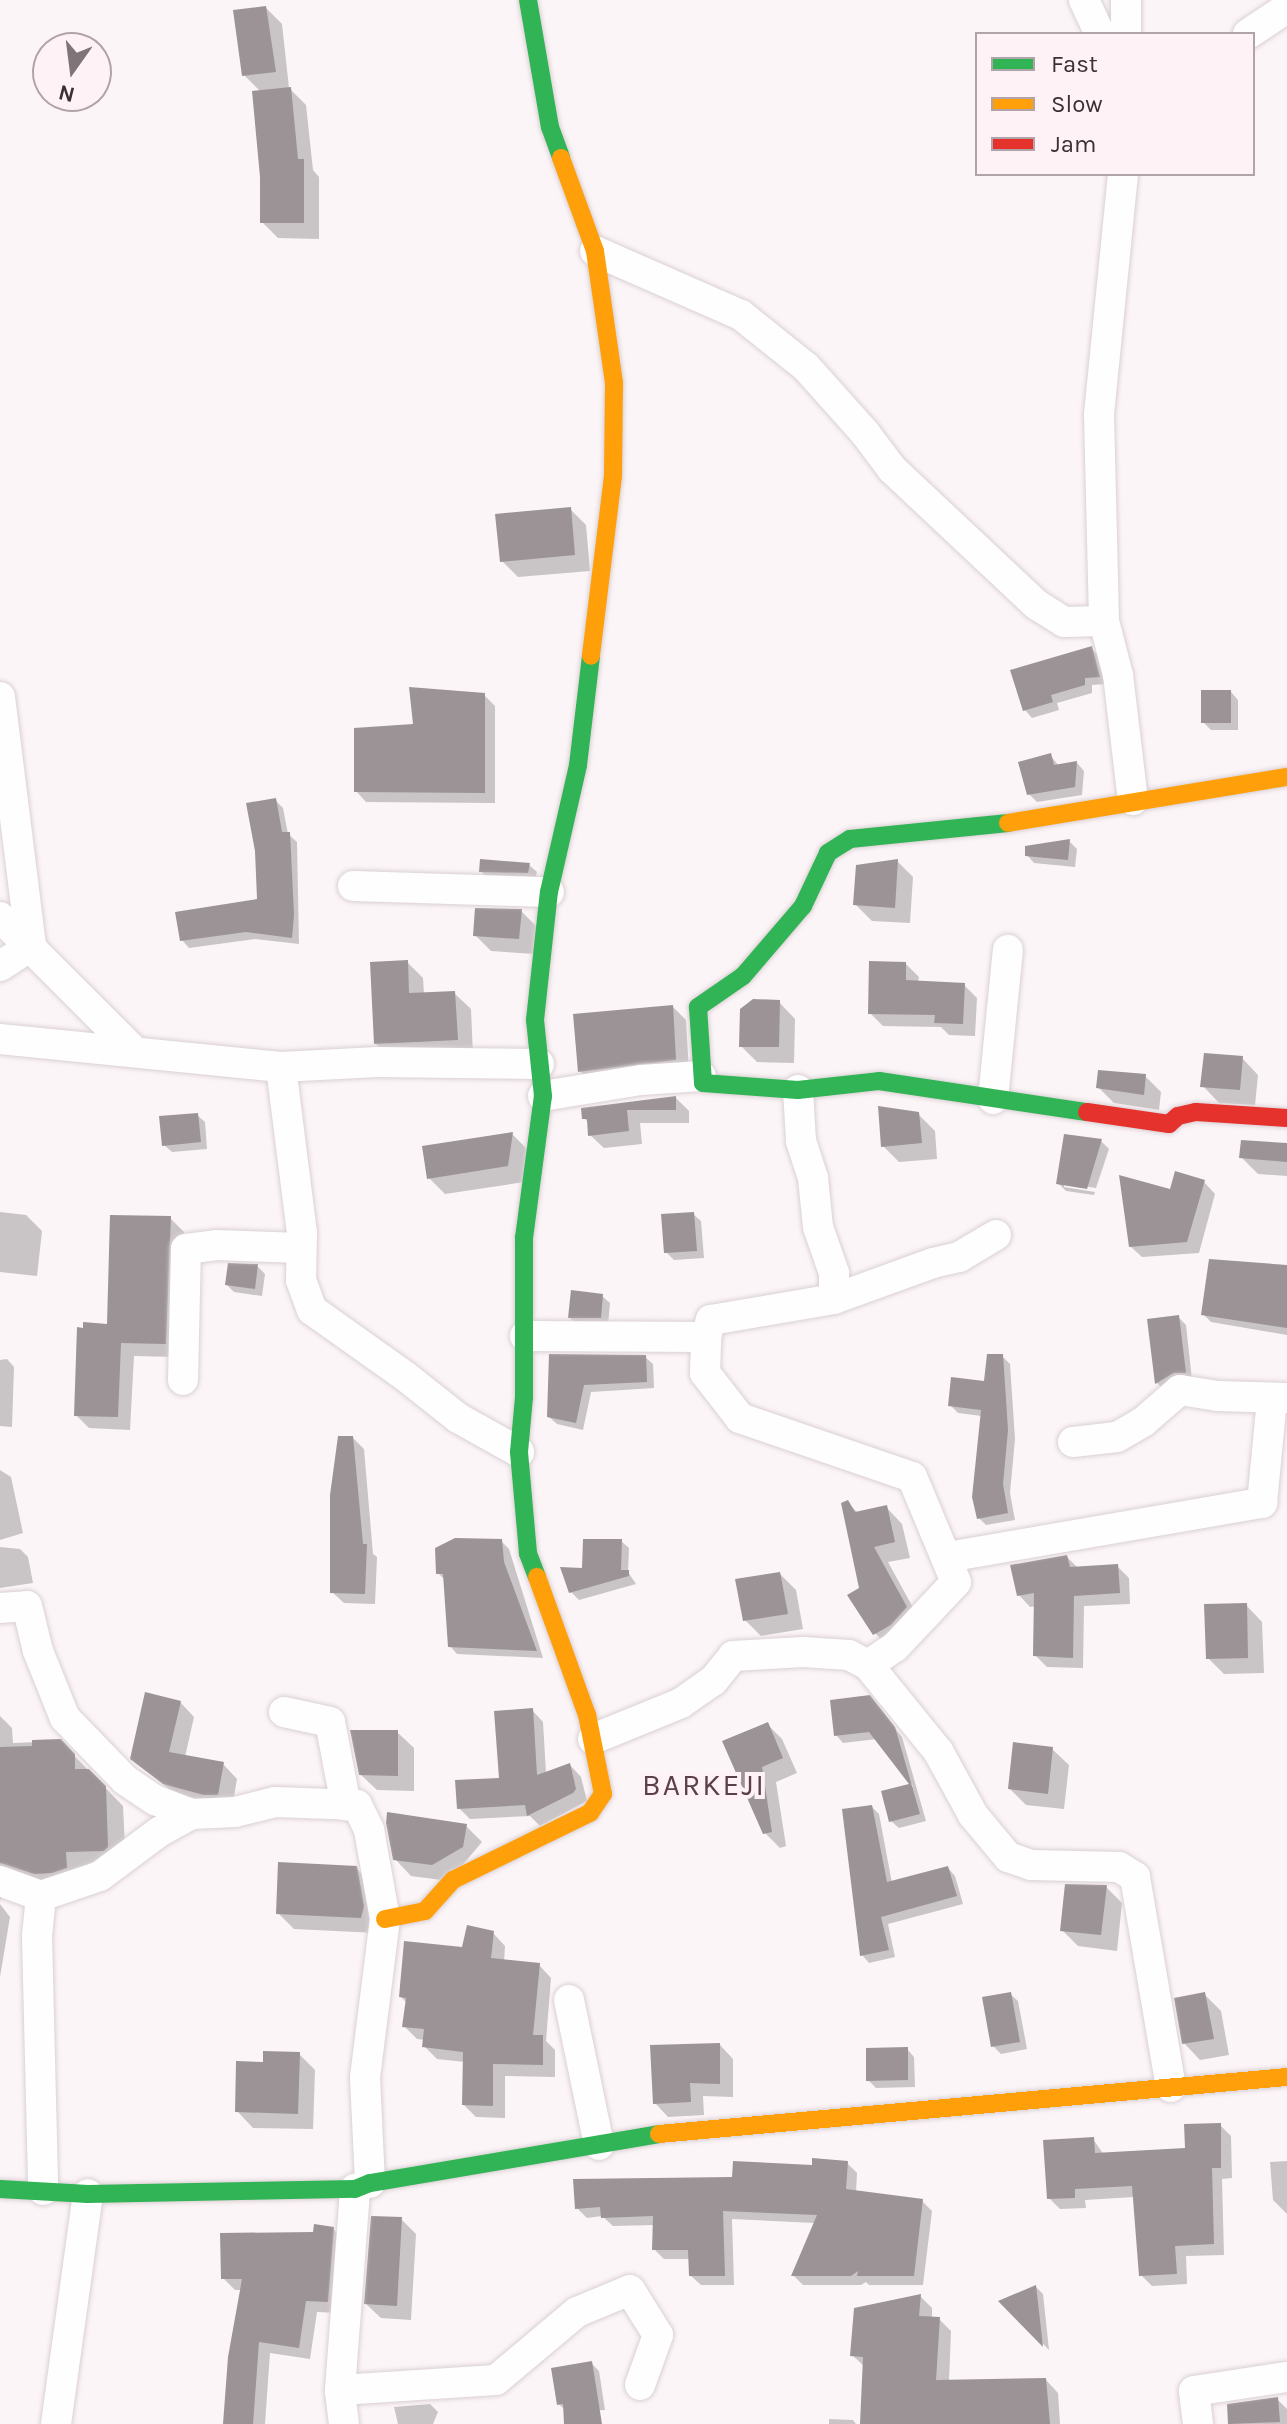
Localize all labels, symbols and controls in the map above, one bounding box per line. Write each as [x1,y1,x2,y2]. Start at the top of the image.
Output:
north arrow [32,32,112,112]
legend [975,32,1255,176]
text: Fast [1051,50,1098,78]
text: N [56,79,77,108]
text: Slow [1051,90,1103,118]
text: Jam [1051,130,1096,158]
district label: BARKEJI [642,1767,766,1803]

